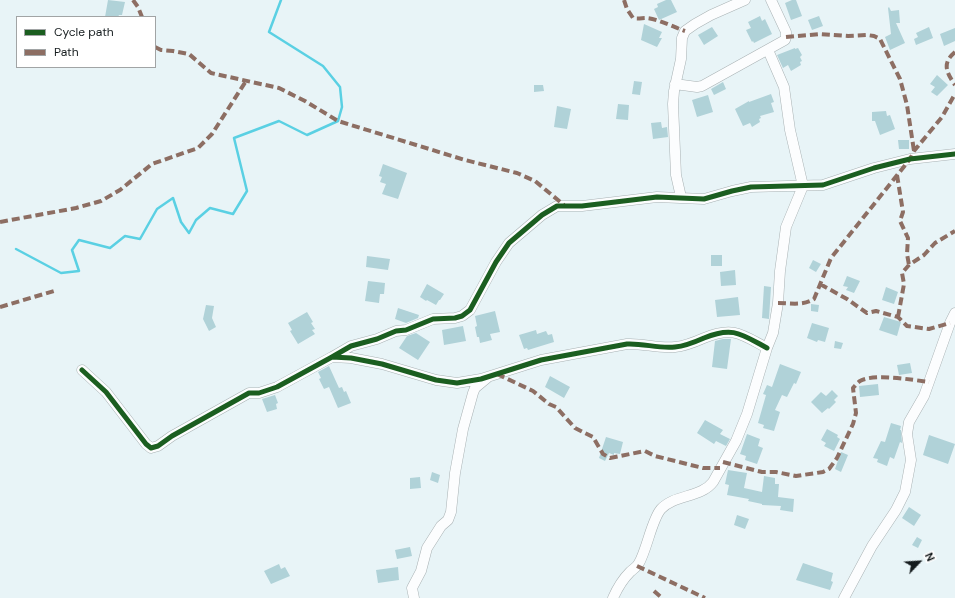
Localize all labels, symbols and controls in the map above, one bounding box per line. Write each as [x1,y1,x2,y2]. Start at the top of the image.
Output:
legend [16,16,156,68]
text: Cycle path [54,24,114,40]
text: Path [54,44,79,60]
north arrow [899,542,939,582]
text: N [922,550,938,564]

